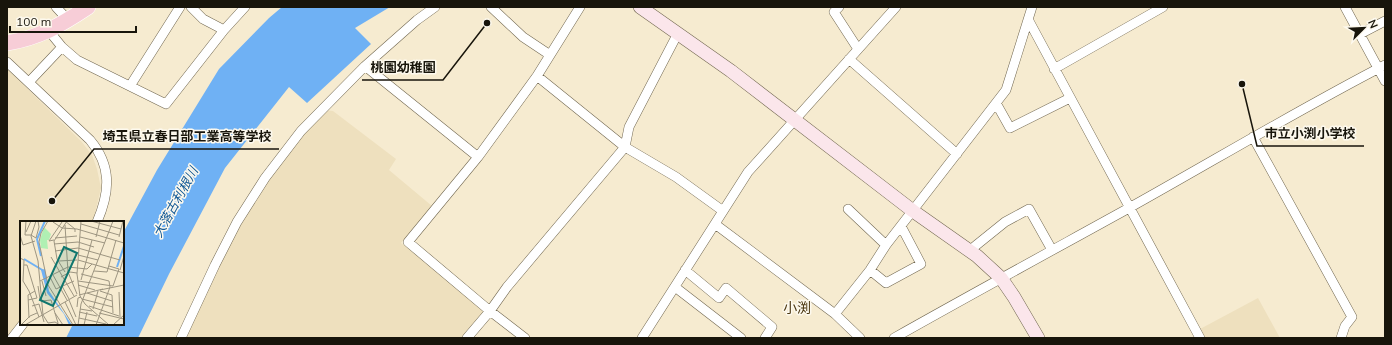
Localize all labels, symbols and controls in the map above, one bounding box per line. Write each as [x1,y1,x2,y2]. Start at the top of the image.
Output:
scale bar [10,8,136,34]
north arrow [1344,8,1384,48]
text: 100 m [16,14,51,29]
text: N [1365,17,1381,31]
callout: 桃園幼稚園 [362,55,443,80]
text: 桃園幼稚園 [370,59,436,75]
callout: 市立小渕小学校 [1257,121,1364,146]
callout: 埼玉県立春日部工業高等学校 [94,124,279,149]
text: 市立小渕小学校 [1264,125,1356,141]
text: 埼玉県立春日部工業高等学校 [102,128,272,144]
water label: 大落古利根川 [149,162,202,240]
inset map [20,221,124,325]
district label: 小渕 [783,299,811,317]

